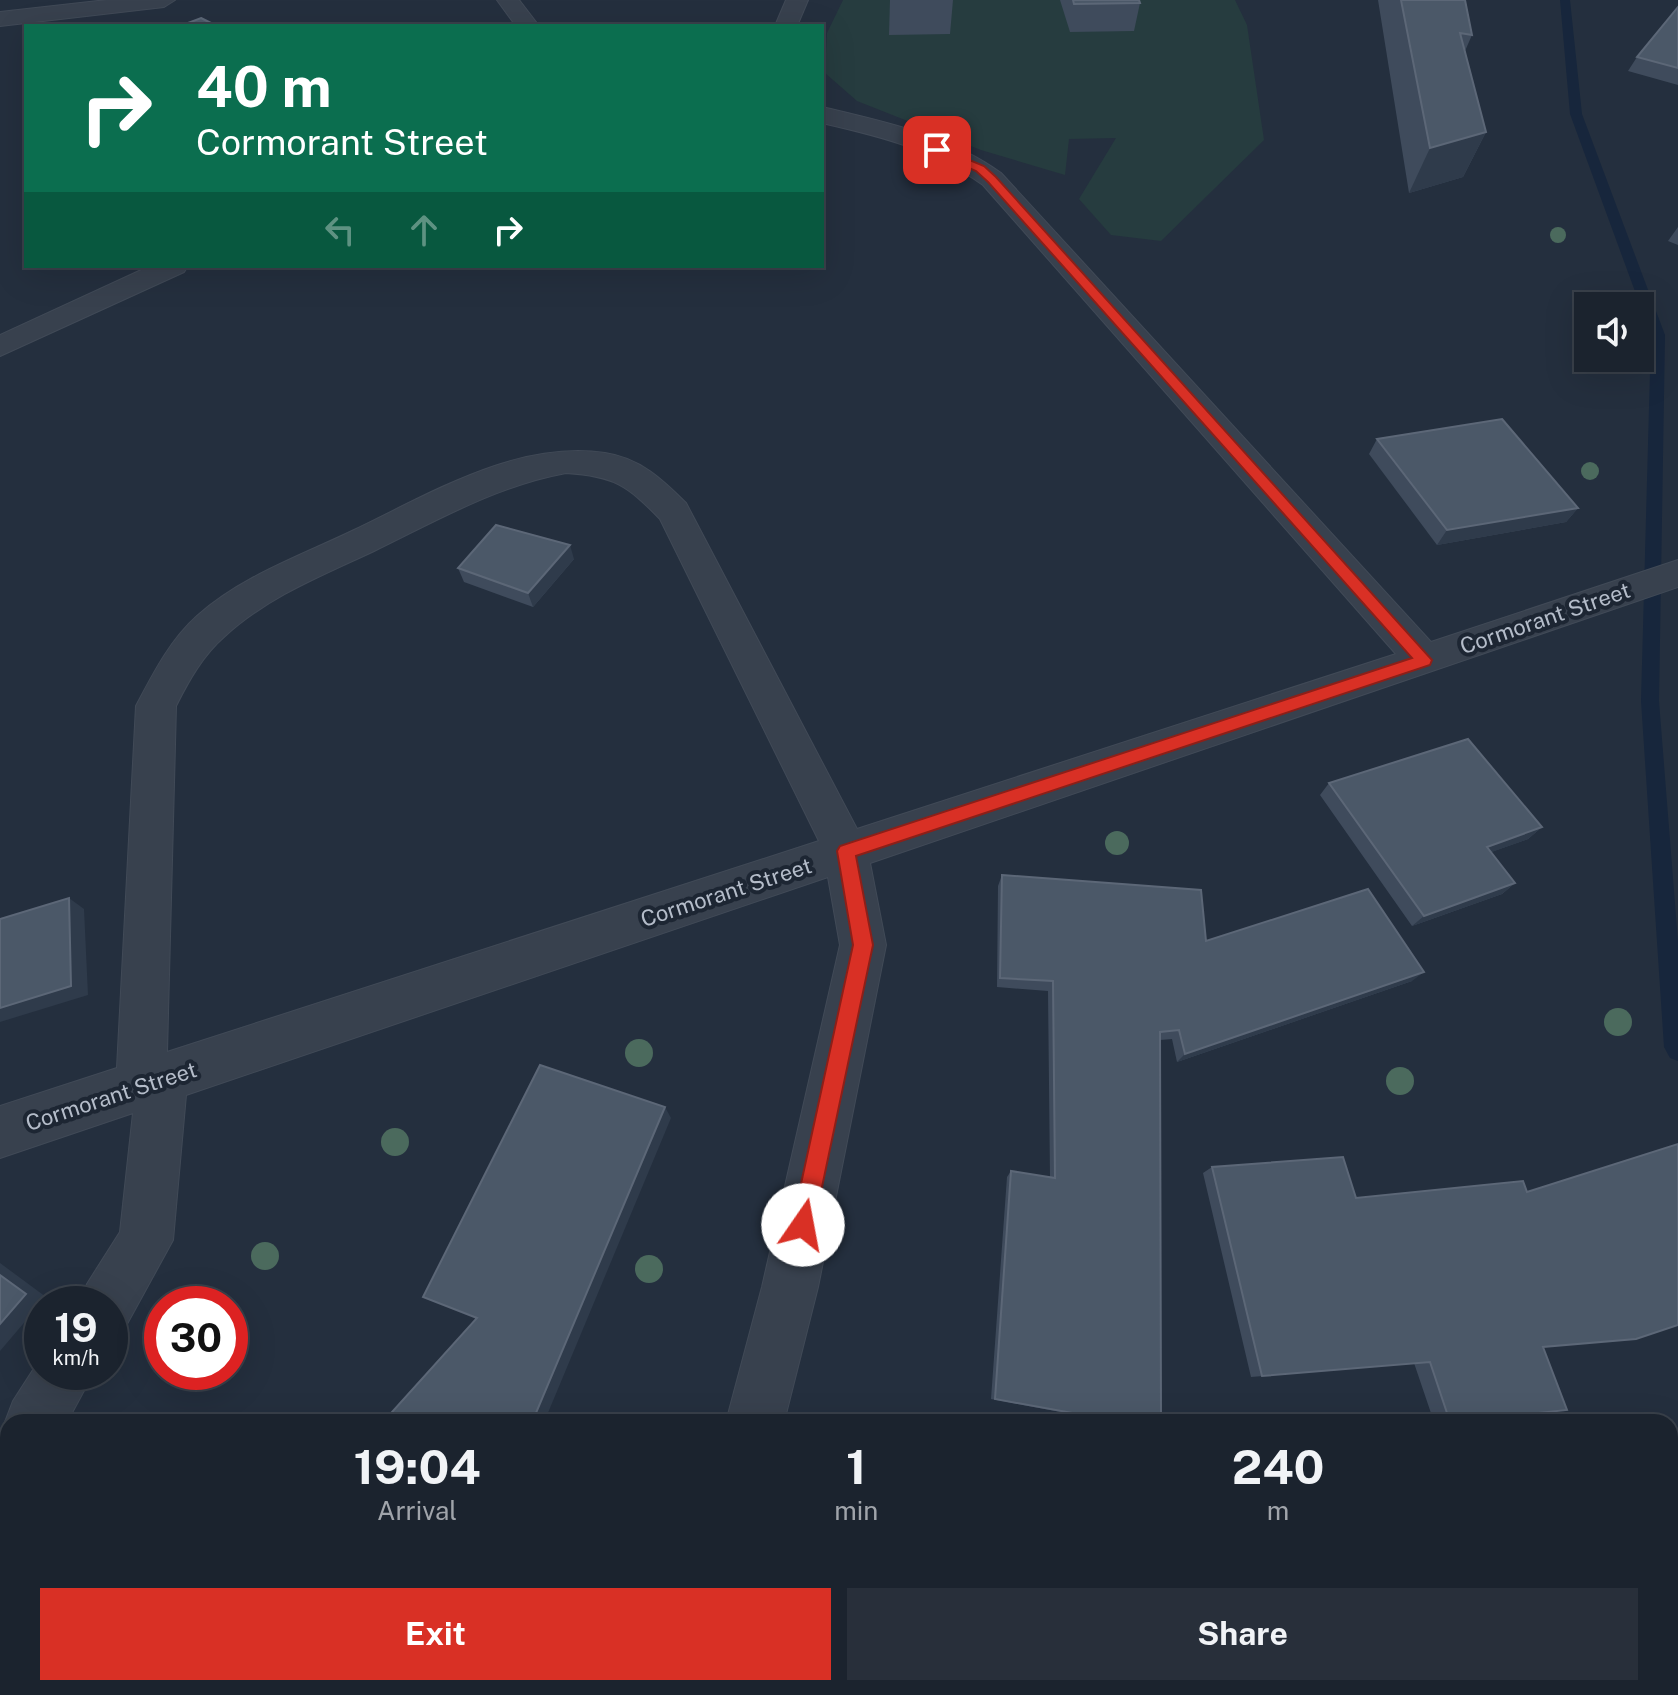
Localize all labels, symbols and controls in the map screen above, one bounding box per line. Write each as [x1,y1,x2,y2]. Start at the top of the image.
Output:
text: 40 m [196,54,332,120]
icon: right [64,56,168,160]
pin [903,116,971,184]
text: Cormorant Street [196,121,488,163]
icon: arrive [915,128,959,172]
icon: left [318,208,362,252]
icon: ahead [402,208,446,252]
icon: right [486,208,530,252]
map controls [1574,292,1654,372]
button: sound [1574,292,1654,372]
street label: Cormorant Street [1456,577,1634,659]
street label: Cormorant Street [637,852,815,932]
street label: Cormorant Street [22,1056,200,1136]
position arrow [761,1183,845,1267]
speed limit sign: 30 [144,1286,248,1390]
text: 19 [54,1304,98,1351]
text: km/h [52,1346,100,1370]
text: 19:04 [353,1438,481,1495]
text: 1 [846,1438,866,1495]
text: 240 [1232,1438,1325,1495]
text: Arrival [377,1495,457,1526]
text: min [834,1495,878,1526]
text: m [1267,1495,1289,1526]
button: Exit [40,1588,831,1680]
button: Share [847,1588,1638,1680]

